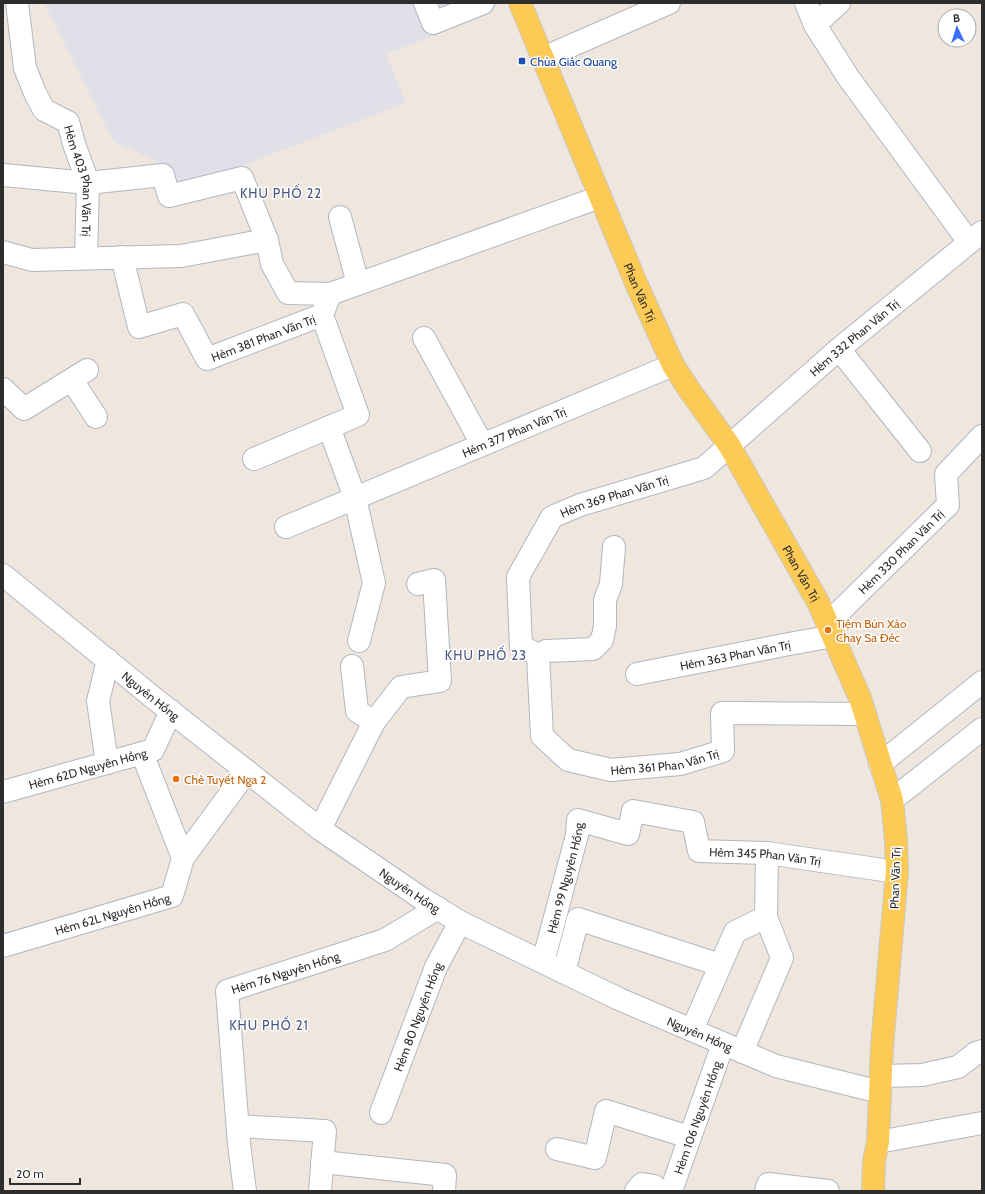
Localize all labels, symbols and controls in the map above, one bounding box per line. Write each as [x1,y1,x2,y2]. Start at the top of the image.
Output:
north arrow [937,8,977,48]
text: B [952,11,960,25]
place label: Chùa Giác Quang [530,54,618,69]
marker: Chùa Giác Quang [517,56,527,66]
street label: Hẻm 403 Phan Văn Trị [62,123,96,237]
district label: KHU PHỐ 22 [240,183,322,201]
street label: Phan Văn Trị [621,261,660,323]
street label: Hẻm 332 Phan Văn Trị [806,296,902,379]
street label: Hẻm 381 Phan Văn Trị [209,311,317,364]
street label: Hẻm 377 Phan Văn Trị [460,403,568,460]
street label: Hẻm 369 Phan Văn Trị [558,472,670,520]
street label: Hẻm 330 Phan Văn Trị [855,506,947,597]
street label: Phan Văn Trị [780,542,824,604]
place label: Tiệm Bún Xào Chay Sa Đéc [836,616,907,645]
marker: Tiệm Bún Xào Chay Sa Đéc [823,625,833,635]
street label: Hẻm 363 Phan Văn Trị [678,636,792,673]
district label: KHU PHỐ 23 [445,645,527,663]
street label: Nguyên Hồng [119,668,184,724]
street label: Hẻm 62D Nguyên Hồng [27,744,149,792]
street label: Hẻm 361 Phan Văn Trị [610,745,720,778]
place label: Chè Tuyết Nga 2 [184,772,266,787]
marker: Chè Tuyết Nga 2 [171,774,181,784]
street label: Hẻm 99 Nguyên Hồng [544,821,585,935]
street label: Hẻm 345 Phan Văn Trị [709,844,822,868]
street label: Phan Văn Trị [886,847,904,909]
street label: Nguyên Hồng [377,864,444,916]
street label: Hẻm 62L Nguyên Hồng [53,889,173,938]
street label: Hẻm 76 Nguyên Hồng [229,947,342,997]
street label: Hẻm 80 Nguyên Hồng [390,958,445,1073]
street label: Nguyên Hồng [665,1013,736,1055]
district label: KHU PHỐ 21 [229,1015,309,1033]
street label: Hẻm 106 Nguyên Hồng [670,1058,724,1176]
scale bar [10,1160,80,1186]
text: 20 m [16,1166,44,1181]

